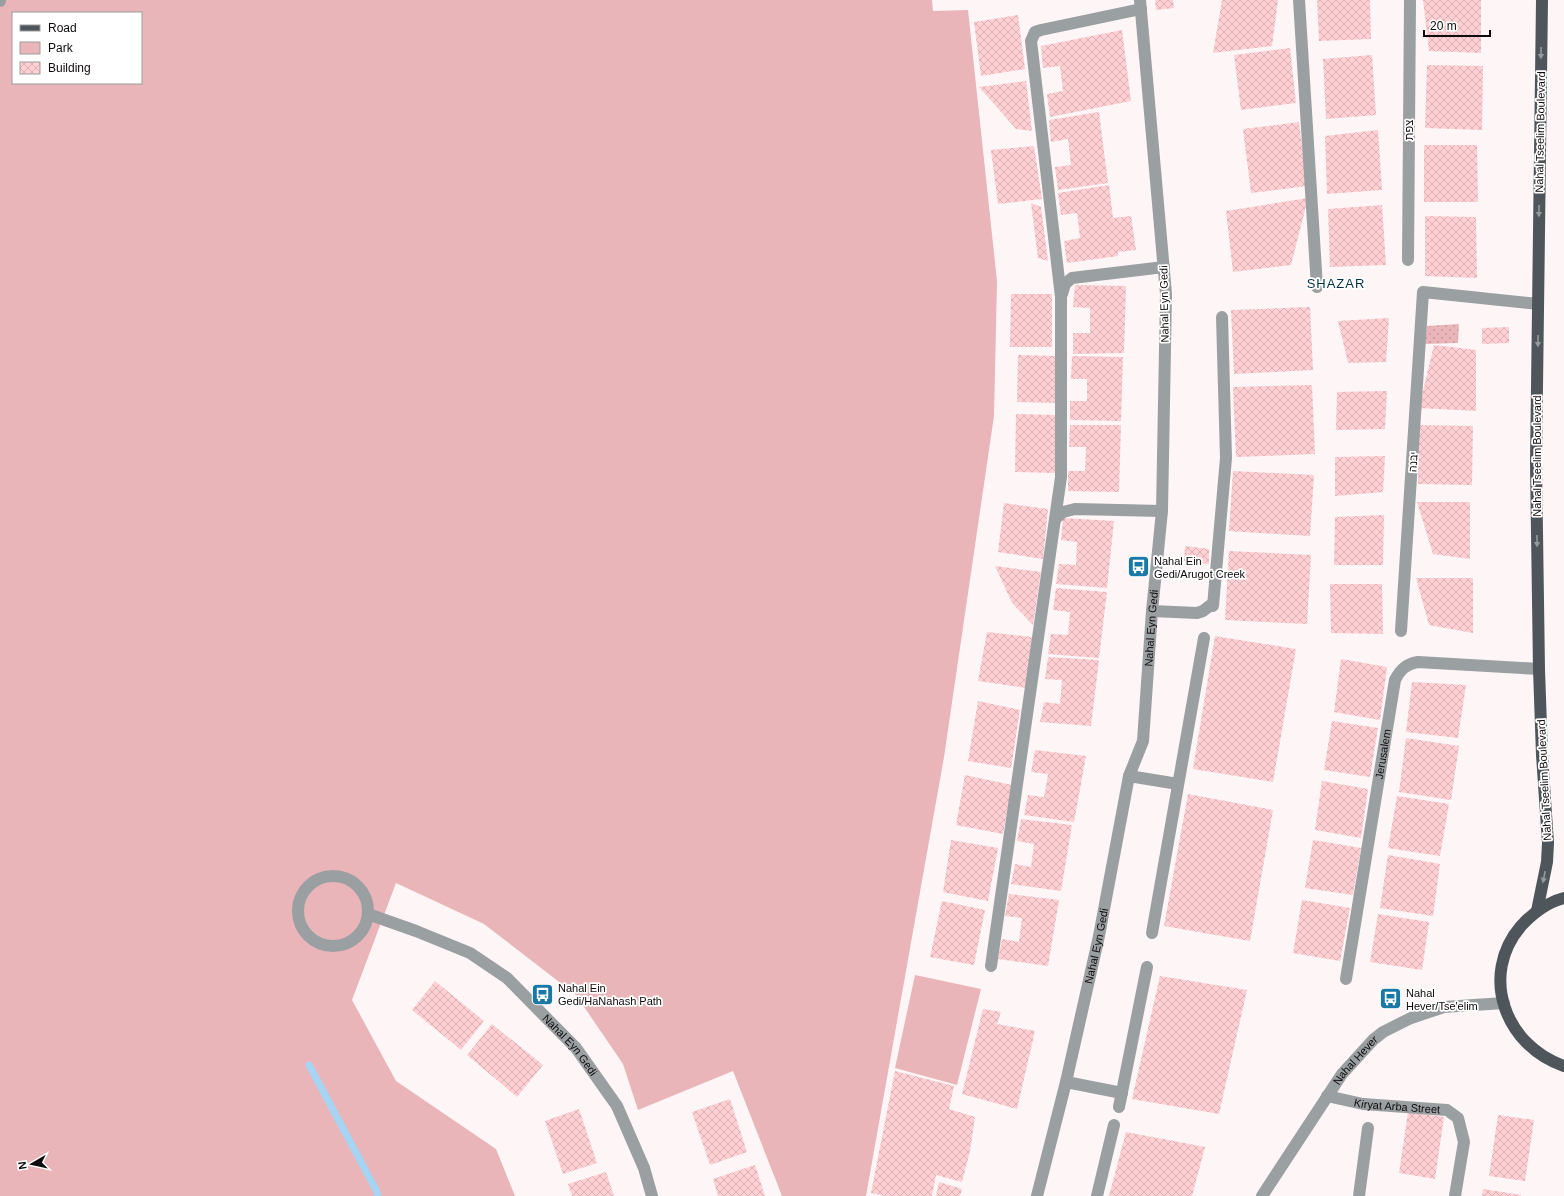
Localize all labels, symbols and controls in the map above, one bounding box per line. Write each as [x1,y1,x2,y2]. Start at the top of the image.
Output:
legend [12,12,142,84]
scale bar [1424,12,1490,38]
text: 20 m [1430,19,1457,33]
text: Road [48,21,77,35]
text: Park [48,41,74,55]
one-way arrow [1538,47,1545,59]
text: Building [48,61,91,75]
street label: Nahal Tseelim Boulevard [1533,71,1547,193]
street label: צפת [1403,120,1415,140]
one-way arrow [1536,205,1542,218]
street label: Nahal Eyn Gedi [1157,265,1171,343]
district label: SHAZAR [1307,276,1365,291]
one-way arrow [1534,335,1541,347]
street label: Nahal Tseelim Boulevard [1531,395,1543,517]
street label: יבנה [1406,451,1420,473]
one-way arrow [1534,535,1540,548]
bus stop icon: Nahal Ein Gedi/Arugot Creek [1126,554,1152,580]
place label: Nahal Ein Gedi/Arugot Creek [1154,555,1246,580]
street label: Nahal Eyn Gedi [1142,589,1160,667]
street label: Nahal Tseelim Boulevard [1535,719,1553,841]
street label: Jerusalem [1373,728,1393,780]
one-way arrow [1541,871,1547,883]
street label: Nahal Eyn Gedi [1082,907,1110,985]
bus stop icon: Nahal Ein Gedi/HaNahash Path [530,981,556,1007]
place label: Nahal Ein Gedi/HaNahash Path [558,982,662,1007]
bus stop icon: Nahal Hever/Tse'elim [1378,986,1404,1012]
place label: Nahal Hever/Tse'elim [1406,987,1478,1012]
street label: Nahal Eyn Gedi [540,1012,600,1078]
street label: Nahal Hever [1331,1033,1380,1087]
street label: Kiryat Arba Street [1353,1096,1441,1115]
north arrow [12,1144,52,1184]
text: N [16,1161,29,1170]

